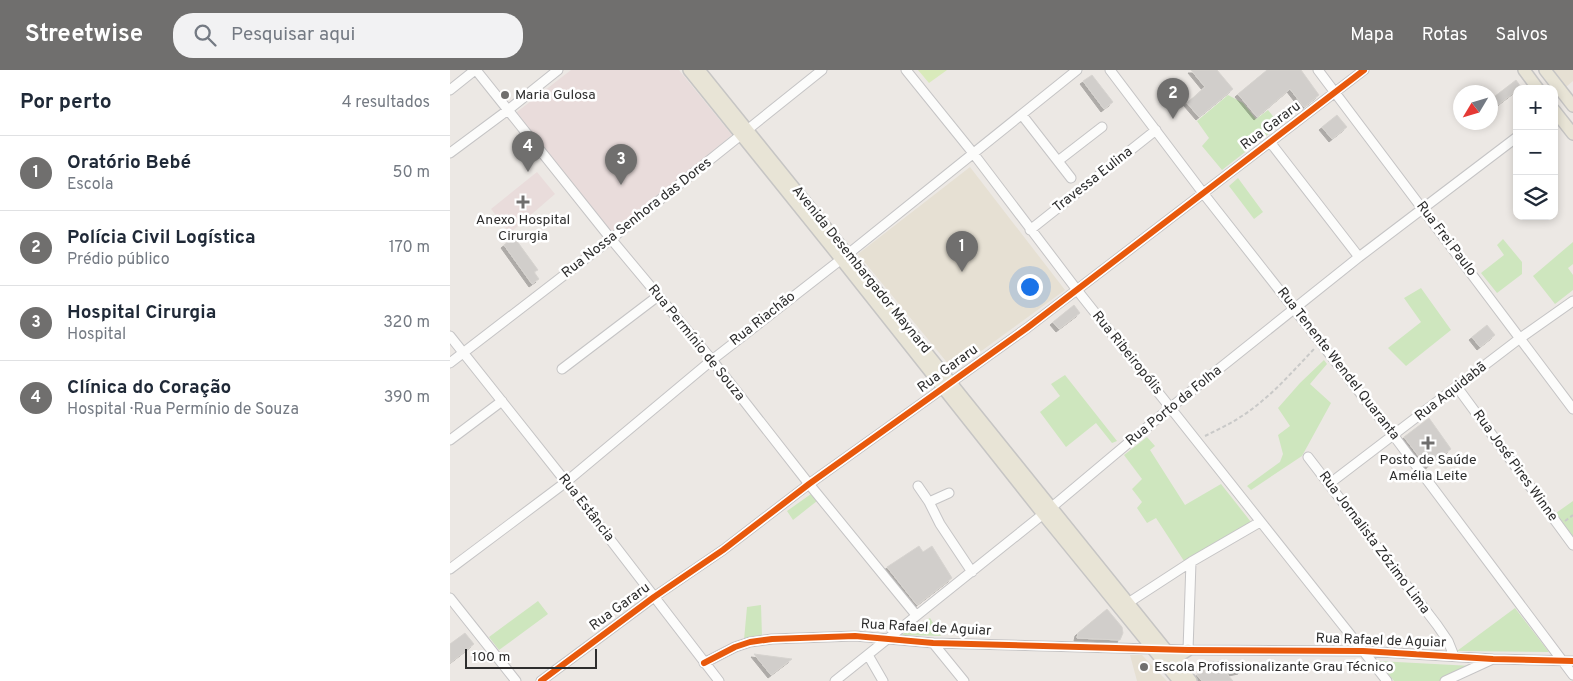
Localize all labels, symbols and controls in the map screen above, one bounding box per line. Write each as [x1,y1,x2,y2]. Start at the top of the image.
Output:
search box [173,13,523,58]
text: Streetwise [25,20,143,50]
icon: search [191,21,219,49]
text: Pesquisar aqui [231,23,355,47]
text: Mapa [1350,24,1394,47]
text: Rotas [1422,24,1468,47]
text: Salvos [1496,24,1548,47]
pin: 2 [1157,78,1189,119]
north arrow [1453,85,1498,130]
map controls [1513,85,1558,220]
button: + [1513,85,1558,130]
place label: Maria Gulosa [515,87,596,104]
text: Por perto [20,89,112,116]
marker: Maria Gulosa [499,89,511,101]
text: 4 resultados [342,93,430,113]
street label: Rua Gararu [1238,98,1304,154]
button: − [1513,130,1558,175]
pin: 4 [512,131,544,172]
pin: 3 [605,144,637,185]
street label: Travessa Eulina [1050,144,1136,216]
text: Oratório Bebé [67,151,191,175]
street label: Rua Nossa Senhora das Dores [559,154,715,282]
text: 1 [33,163,39,183]
text: 50 m [393,163,430,183]
text: Escola [67,175,113,195]
button: layers [1513,175,1558,220]
street label: Avenida Desembargador Maynard [788,183,934,357]
marker: Anexo Hospital Cirurgia [516,195,530,209]
street label: Rua Frei Paulo [1412,198,1480,280]
place label: Anexo Hospital Cirurgia [476,212,570,245]
text: Polícia Civil Logística [67,226,256,250]
pin: 1 [946,231,978,272]
text: 2 [31,238,41,258]
text: 170 m [389,238,430,258]
text: Prédio público [67,250,170,270]
your location [1017,274,1043,300]
street label: Rua Permínio de Souza [644,281,748,405]
street label: Rua Tenente Wendel Quaranta [1273,284,1403,444]
street label: Rua Riachão [727,288,799,350]
text: Hospital Cirurgia [67,301,216,325]
street label: Rua Ribeiropólis [1088,308,1166,398]
text: 3 [31,313,41,333]
text: 320 m [383,313,430,333]
text: Hospital [67,325,126,345]
street label: Rua Gararu [914,341,982,397]
street label: Rua Aquidabã [1412,359,1490,425]
street label: Rua Porto da Folha [1123,362,1225,450]
text: Clínica do Coração [67,376,231,400]
text: 4 [31,388,41,408]
text: 390 m [384,388,430,408]
text: Hospital · Rua Permínio de Souza [67,400,299,420]
street label: Rua José Pires Winne [1469,407,1561,525]
marker: Posto de Saúde Amélia Leite [1421,436,1435,450]
place label: Posto de Saúde Amélia Leite [1380,452,1476,485]
street label: Rua Jornalista Zózimo Lima [1315,468,1433,618]
street label: Rua Estância [554,471,618,545]
street label: Rua Gararu [586,579,654,635]
street label: Rua Rafael de Aguiar [860,616,992,640]
street label: Rua Rafael de Aguiar [1315,630,1447,652]
scale bar [465,646,598,669]
text: 100 m [472,649,510,666]
place label: Escola Profissionalizante Grau Técnico [1154,659,1394,676]
marker: Escola Profissionalizante Grau Técnico [1138,661,1150,673]

